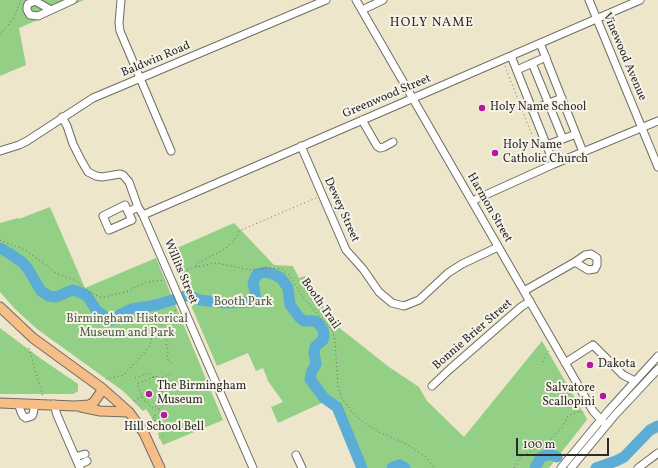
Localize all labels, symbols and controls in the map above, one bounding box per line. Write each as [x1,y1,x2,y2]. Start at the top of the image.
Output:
street label: Vinewood Avenue [599,11,649,103]
district label: HOLY NAME [390,16,474,32]
street label: Baldwin Road [119,39,193,81]
street label: Greenwood Street [341,72,433,122]
place label: Holy Name School [490,101,586,115]
marker: Holy Name School [477,103,487,113]
place label: Holy Name Catholic Church [503,139,588,167]
marker: Holy Name Catholic Church [490,148,500,158]
street label: Harmon Street [463,171,515,245]
street label: Dewey Street [320,175,362,245]
street label: Willits Street [160,237,200,307]
street label: Booth Trail [297,276,343,332]
park label: Booth Park [214,296,272,310]
street label: Bonnie Brier Street [430,297,516,373]
park label: Birmingham Historical Museum and Park [66,313,188,341]
place label: Dakota [598,358,636,372]
marker: Dakota [585,360,595,370]
place label: The Birmingham Museum [157,380,246,408]
place label: Salvatore Scallopini [542,382,595,410]
marker: The Birmingham Museum [144,389,154,399]
marker: Salvatore Scallopini [598,391,608,401]
marker: Hill School Bell [159,410,169,420]
place label: Hill School Bell [124,421,204,435]
scale bar [518,430,611,456]
text: 100 m [523,437,555,453]

